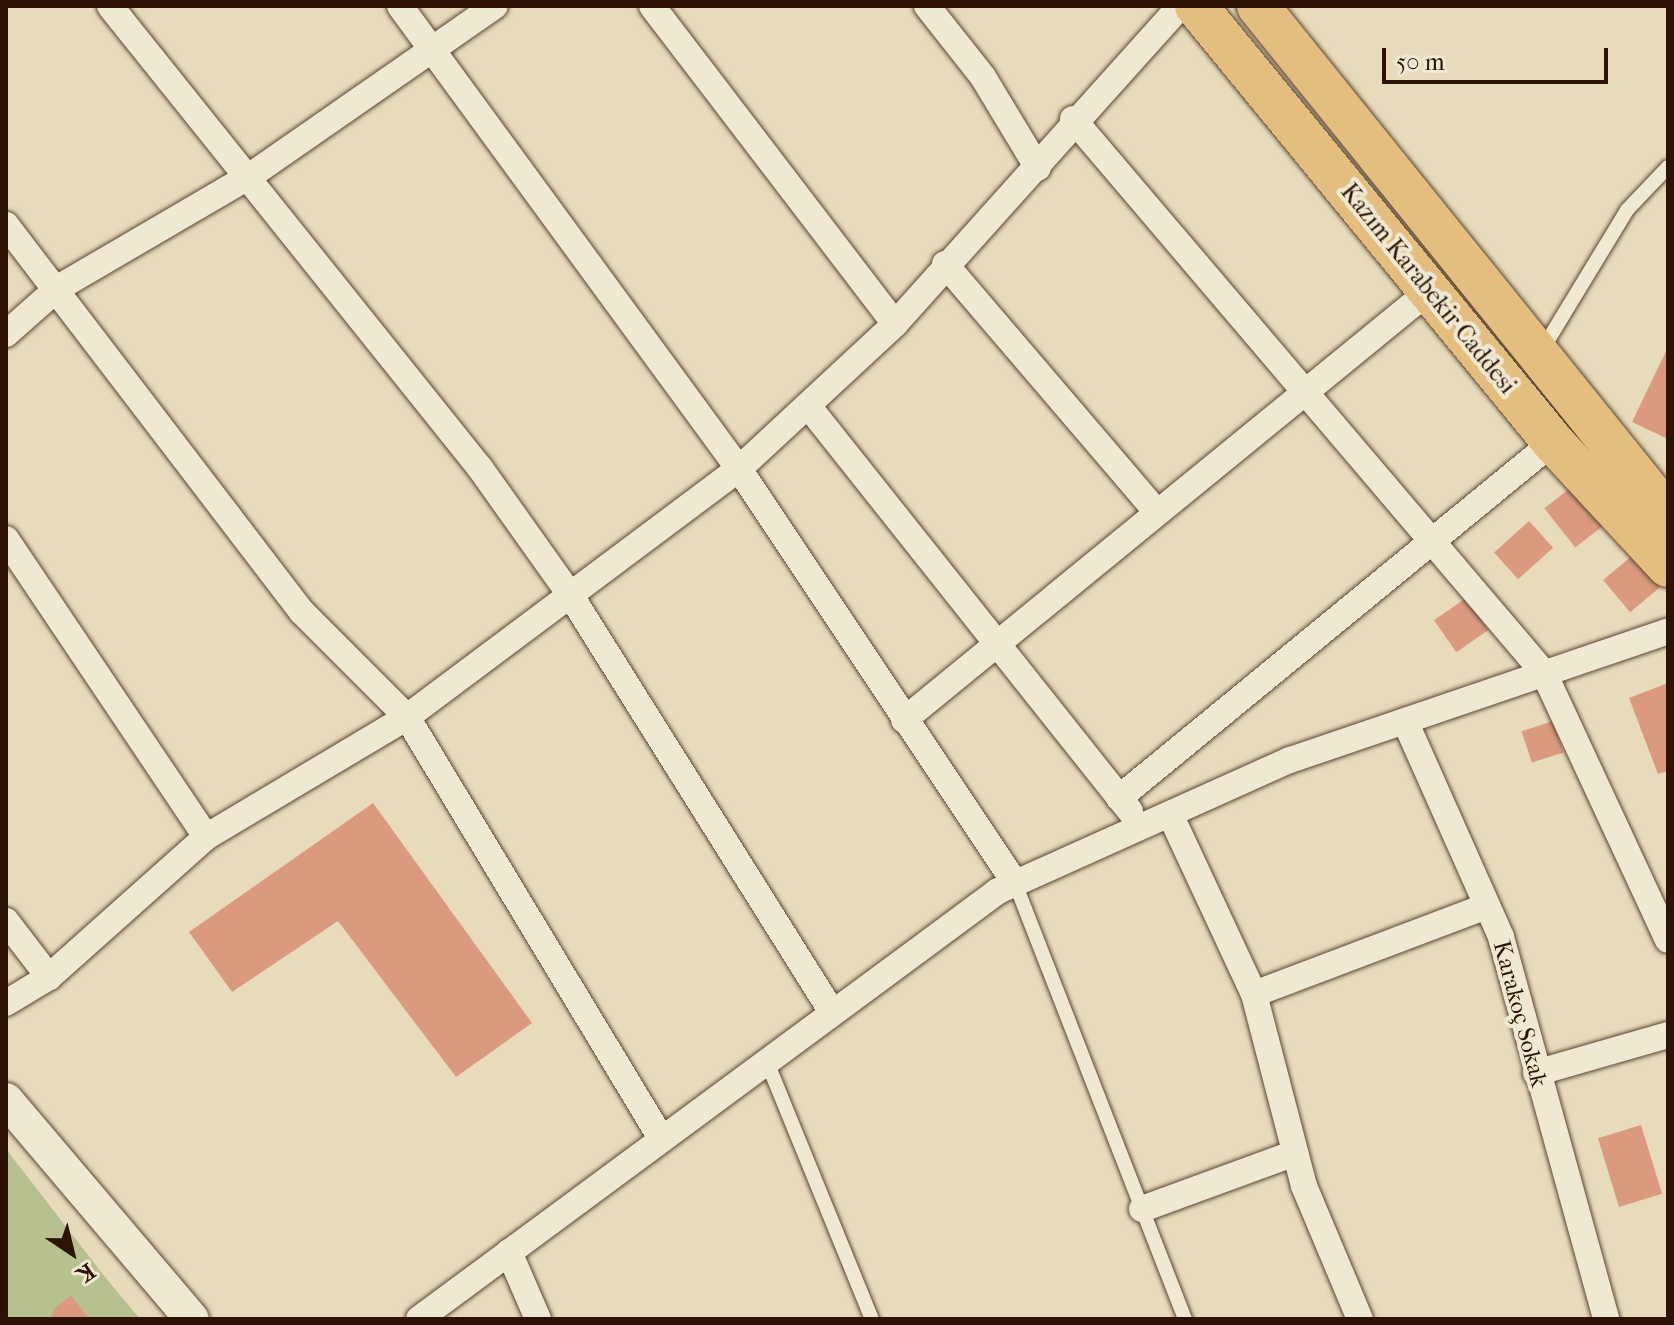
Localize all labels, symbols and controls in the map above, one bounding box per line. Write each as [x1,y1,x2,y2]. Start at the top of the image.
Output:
scale bar [1386,32,1612,82]
text: 50 m [1396,48,1445,76]
street label: Kazım Karabekir Caddesi [1334,178,1522,400]
street label: Karakoç Sokak [1487,938,1553,1090]
north arrow [32,1213,112,1293]
text: K [72,1257,100,1288]

